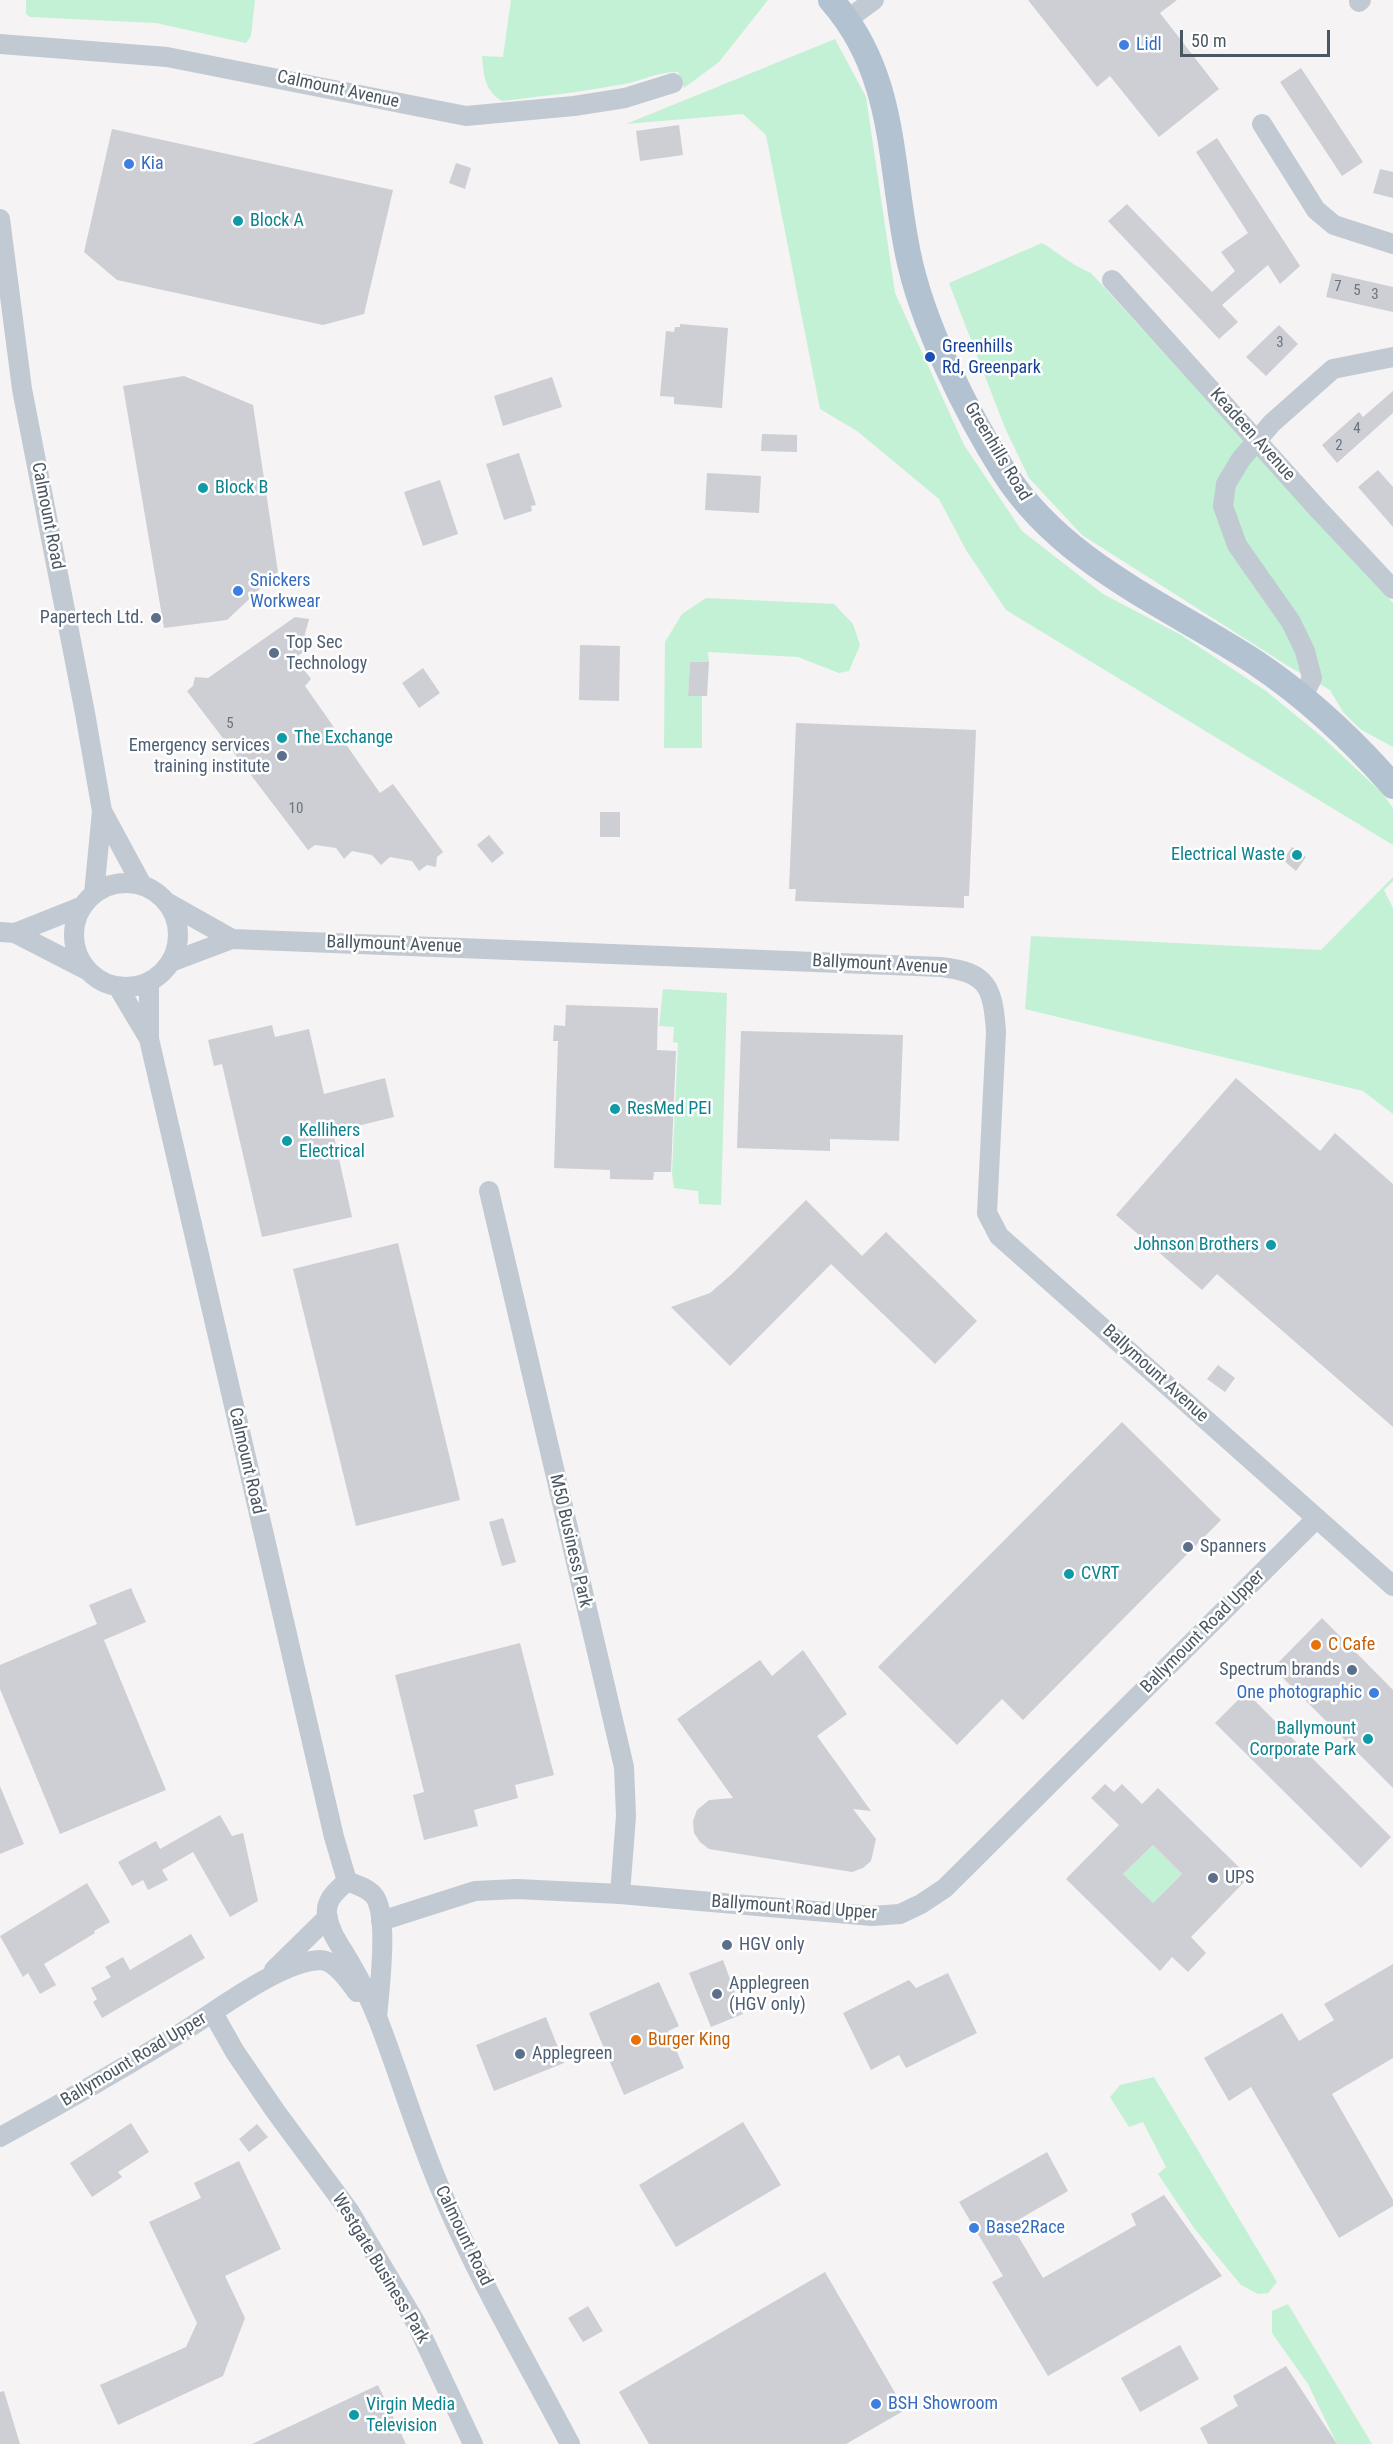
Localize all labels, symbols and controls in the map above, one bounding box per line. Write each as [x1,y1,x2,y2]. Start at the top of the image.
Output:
scale bar [1183,18,1333,56]
text: 50 m [1191,30,1226,51]
place label: Lidl [1136,34,1162,56]
marker: Lidl [1117,38,1131,52]
street label: Calmount Avenue [275,67,401,113]
place label: Kia [141,153,164,175]
marker: Kia [122,157,136,171]
place label: Block A [250,210,304,232]
marker: Block A [231,214,245,228]
house number: 7 [1334,278,1342,296]
house number: 5 [1353,282,1361,300]
house number: 3 [1371,286,1379,304]
house number: 3 [1276,334,1284,352]
place label: Greenhills Rd, Greenpark [942,336,1041,378]
marker: Greenhills Rd, Greenpark [923,350,937,364]
street label: Keadeen Avenue [1205,384,1299,486]
street label: Greenhills Road [959,399,1035,505]
house number: 4 [1353,420,1361,438]
house number: 2 [1335,437,1343,455]
street label: Calmount Road [26,461,68,571]
place label: Block B [215,477,268,499]
marker: Block B [196,481,210,495]
place label: Snickers Workwear [250,570,320,612]
marker: Snickers Workwear [231,584,245,598]
place label: Papertech Ltd. [40,607,144,629]
marker: Papertech Ltd. [149,611,163,625]
place label: Top Sec Technology [286,632,367,674]
marker: Top Sec Technology [267,646,281,660]
house number: 5 [226,715,234,733]
place label: The Exchange [294,727,393,749]
marker: The Exchange [275,731,289,745]
place label: Emergency services training institute [129,735,270,777]
marker: Emergency services training institute [275,749,289,763]
house number: 10 [289,800,303,818]
place label: Electrical Waste [1171,844,1285,866]
marker: Electrical Waste [1290,848,1304,862]
street label: Ballymount Avenue [326,932,462,958]
street label: Ballymount Avenue [812,951,948,979]
place label: ResMed PEI [627,1098,712,1120]
marker: ResMed PEI [608,1102,622,1116]
place label: Kellihers Electrical [299,1120,365,1162]
marker: Kellihers Electrical [280,1134,294,1148]
place label: Johnson Brothers [1133,1234,1259,1256]
marker: Johnson Brothers [1264,1238,1278,1252]
street label: Ballymount Avenue [1097,1321,1213,1427]
street label: Calmount Road [223,1406,269,1516]
street label: M50 Business Park [544,1472,596,1610]
place label: Spanners [1200,1536,1266,1558]
marker: Spanners [1181,1540,1195,1554]
place label: CVRT [1081,1563,1120,1585]
street label: Ballymount Road Upper [1137,1566,1269,1698]
marker: CVRT [1062,1567,1076,1581]
place label: C Cafe [1328,1634,1375,1656]
marker: C Cafe [1309,1638,1323,1652]
place label: Spectrum brands [1219,1659,1340,1681]
marker: Spectrum brands [1345,1663,1359,1677]
place label: One photographic [1236,1682,1362,1704]
marker: One photographic [1367,1686,1381,1700]
place label: Ballymount Corporate Park [1250,1718,1356,1760]
marker: Ballymount Corporate Park [1361,1732,1375,1746]
place label: UPS [1225,1867,1254,1889]
marker: UPS [1206,1871,1220,1885]
street label: Ballymount Road Upper [711,1891,877,1925]
place label: HGV only [739,1934,804,1956]
marker: HGV only [720,1938,734,1952]
place label: Applegreen (HGV only) [729,1973,809,2016]
marker: Applegreen (HGV only) [710,1987,724,2001]
street label: Ballymount Road Upper [57,2008,211,2112]
place label: Burger King [648,2029,730,2051]
marker: Burger King [629,2033,643,2047]
place label: Applegreen [532,2043,612,2065]
marker: Applegreen [513,2047,527,2061]
street label: Calmount Road [429,2182,497,2290]
street label: Westgate Business Park [327,2190,433,2348]
place label: Base2Race [986,2217,1065,2239]
marker: Base2Race [967,2221,981,2235]
place label: BSH Showroom [888,2393,998,2415]
place label: Virgin Media Television [366,2394,455,2436]
marker: BSH Showroom [869,2397,883,2411]
marker: Virgin Media Television [347,2408,361,2422]

